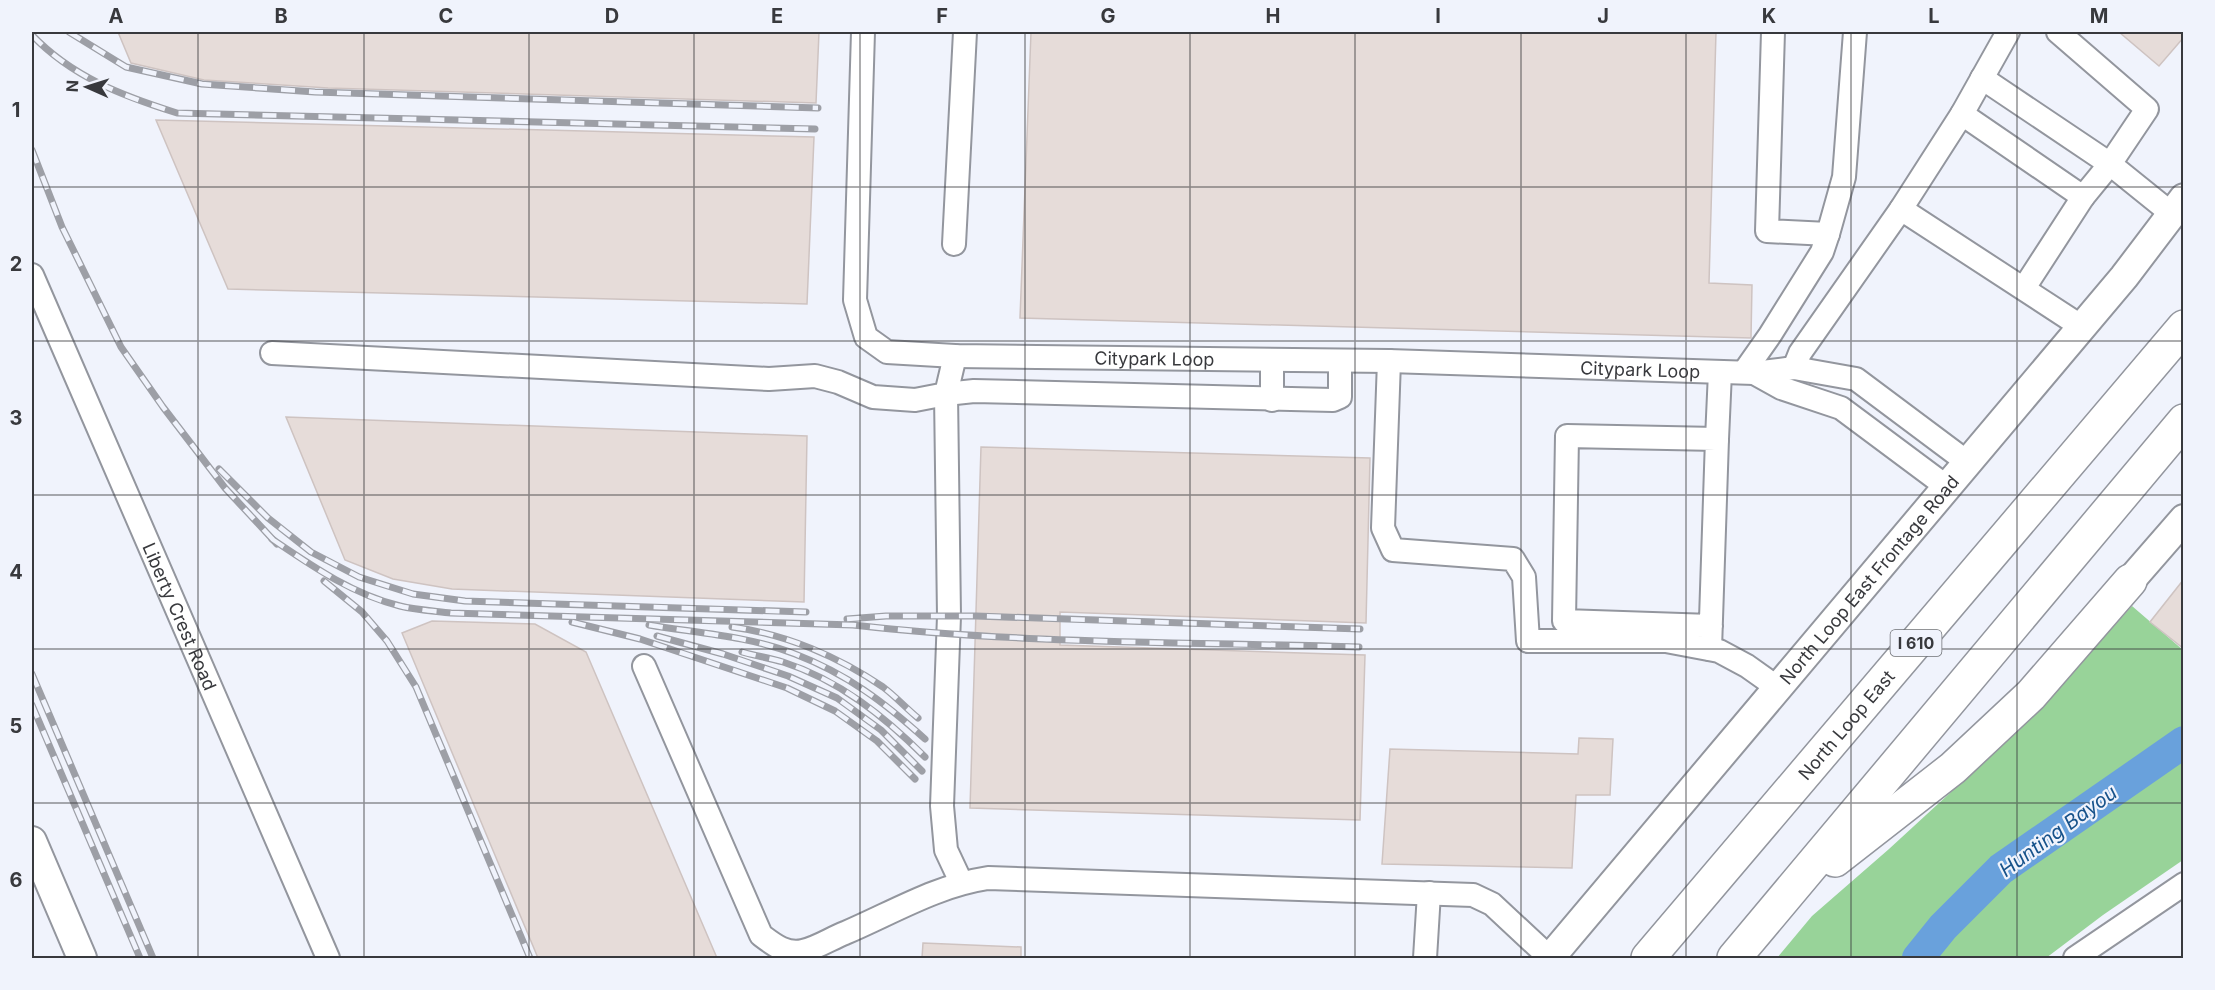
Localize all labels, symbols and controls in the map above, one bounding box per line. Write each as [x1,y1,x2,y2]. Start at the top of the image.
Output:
text: A [109,4,124,28]
text: B [274,4,288,28]
text: C [439,4,453,28]
text: D [605,4,619,28]
text: E [771,4,783,28]
text: F [936,4,948,28]
text: G [1100,4,1116,28]
text: H [1266,4,1280,28]
text: I [1435,4,1441,28]
text: J [1597,4,1609,28]
text: K [1762,4,1776,28]
text: L [1928,4,1940,28]
text: M [2090,4,2108,28]
north arrow [57,57,117,117]
text: N [62,80,82,93]
text: 1 [12,98,20,122]
text: 2 [10,252,22,276]
street label: Citypark Loop [1094,347,1214,369]
street label: Citypark Loop [1580,357,1701,382]
text: 3 [10,406,22,430]
street label: North Loop East Frontage Road [1775,471,1963,688]
street label: Liberty Crest Road [139,539,221,693]
text: 4 [9,560,23,584]
road number: I 610 [1890,630,1942,656]
street label: North Loop East [1794,666,1899,784]
text: 5 [10,714,22,738]
water label: Hunting Bayou [1995,780,2122,882]
text: 6 [10,868,23,892]

